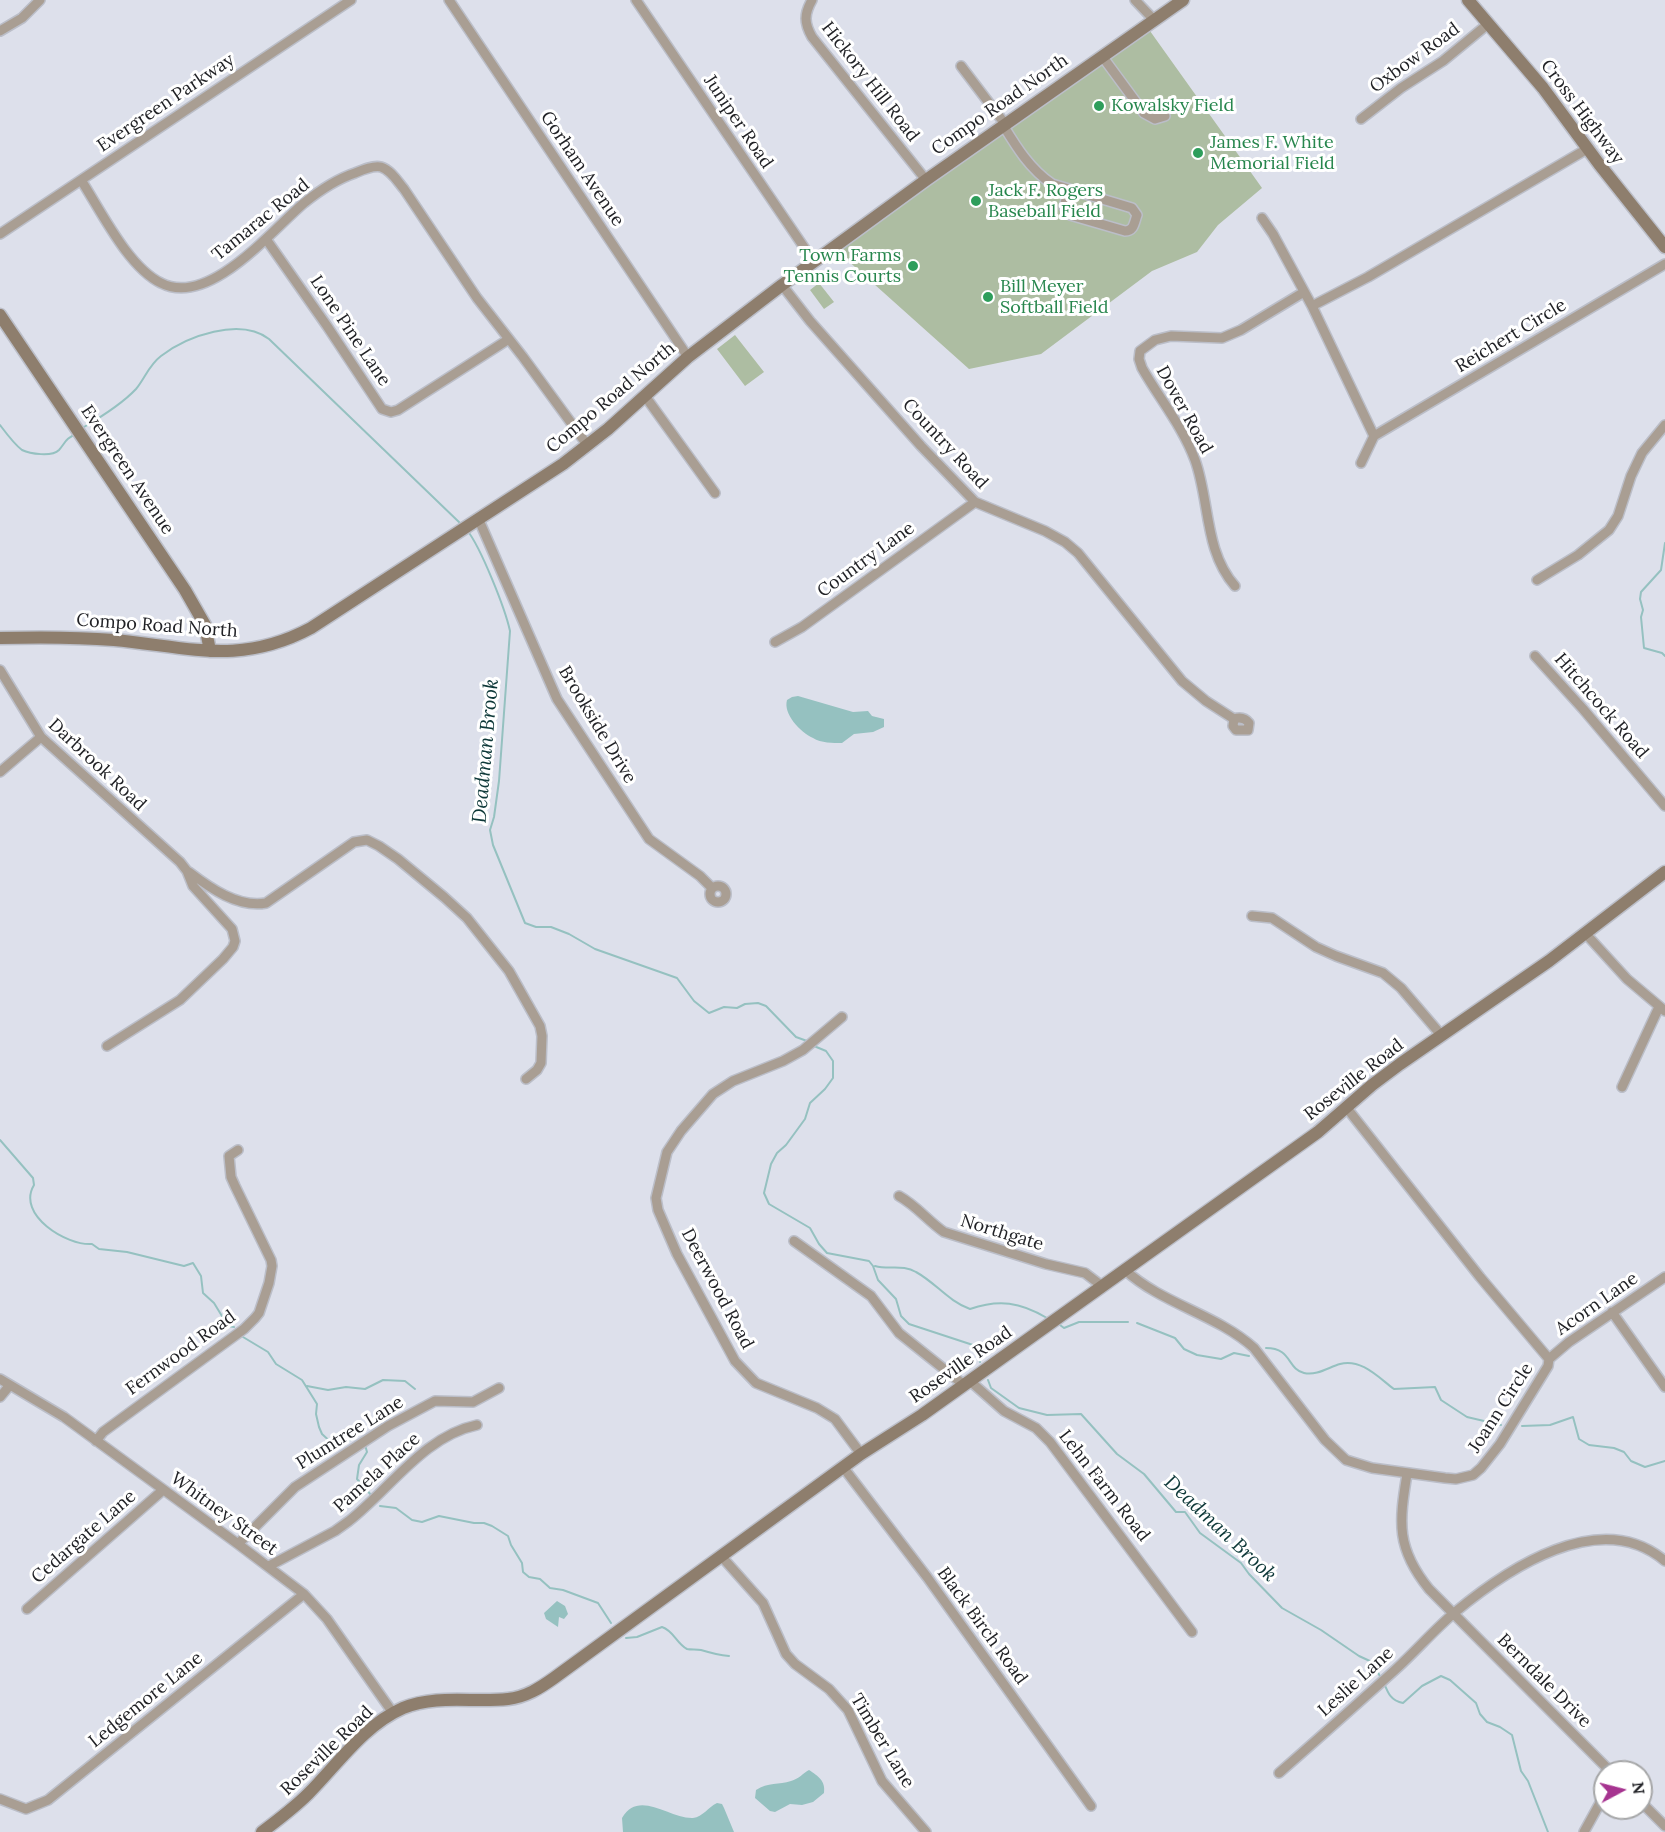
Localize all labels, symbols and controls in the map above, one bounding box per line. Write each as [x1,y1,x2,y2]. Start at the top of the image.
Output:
street label: Hickory Hill Road [816,18,924,146]
street label: Oxbow Road [1366,18,1464,98]
street label: Evergreen Parkway [93,49,239,157]
street label: Compo Road North [928,50,1072,160]
street label: Cross Highway [1536,56,1628,168]
street label: Juniper Road [699,71,777,173]
place label: Kowalsky Field [1111,95,1234,117]
marker: Kowalsky Field [1092,99,1106,113]
street label: Gorham Avenue [536,107,628,231]
place label: James F. White Memorial Field [1210,132,1335,174]
marker: James F. White Memorial Field [1191,146,1205,160]
street label: Tamarac Road [208,174,314,266]
place label: Jack F. Rogers Baseball Field [988,180,1103,222]
marker: Jack F. Rogers Baseball Field [969,194,983,208]
place label: Town Farms Tennis Courts [784,245,901,288]
marker: Town Farms Tennis Courts [906,259,920,273]
street label: Lone Pine Lane [305,272,395,390]
place label: Bill Meyer Softball Field [1000,276,1108,318]
marker: Bill Meyer Softball Field [981,290,995,304]
street label: Reichert Circle [1452,294,1570,378]
street label: Compo Road North [542,338,680,458]
street label: Dover Road [1151,362,1217,458]
street label: Country Road [898,394,992,494]
street label: Evergreen Avenue [76,401,178,539]
street label: Country Lane [813,518,919,602]
street label: Compo Road North [76,610,238,642]
street label: Hitchcock Road [1549,649,1653,763]
street label: Brookside Drive [553,662,641,788]
water label: Deadman Brook [468,678,504,824]
street label: Darbrook Road [44,714,150,816]
street label: Roseville Road [1300,1035,1408,1125]
street label: Northgate [958,1210,1046,1256]
street label: Deerwood Road [676,1225,758,1353]
street label: Acorn Lane [1552,1268,1642,1340]
street label: Fernwood Road [122,1306,240,1400]
street label: Roseville Road [906,1322,1016,1408]
street label: Joann Circle [1464,1359,1538,1457]
street label: Plumtree Lane [293,1392,407,1474]
street label: Lehn Farm Road [1054,1426,1154,1546]
street label: Pamela Place [329,1428,425,1518]
street label: Whitney Street [166,1468,282,1560]
water label: Deadman Brook [1159,1471,1281,1587]
street label: Cedargate Lane [27,1486,141,1588]
street label: Black Birch Road [932,1563,1032,1689]
street label: Berndale Drive [1492,1629,1596,1733]
street label: Leslie Lane [1314,1643,1398,1721]
street label: Ledgemore Lane [85,1648,207,1752]
street label: Timber Lane [845,1690,919,1792]
street label: Roseville Road [276,1702,378,1800]
north arrow [1593,1760,1653,1820]
text: N [1628,1781,1650,1795]

